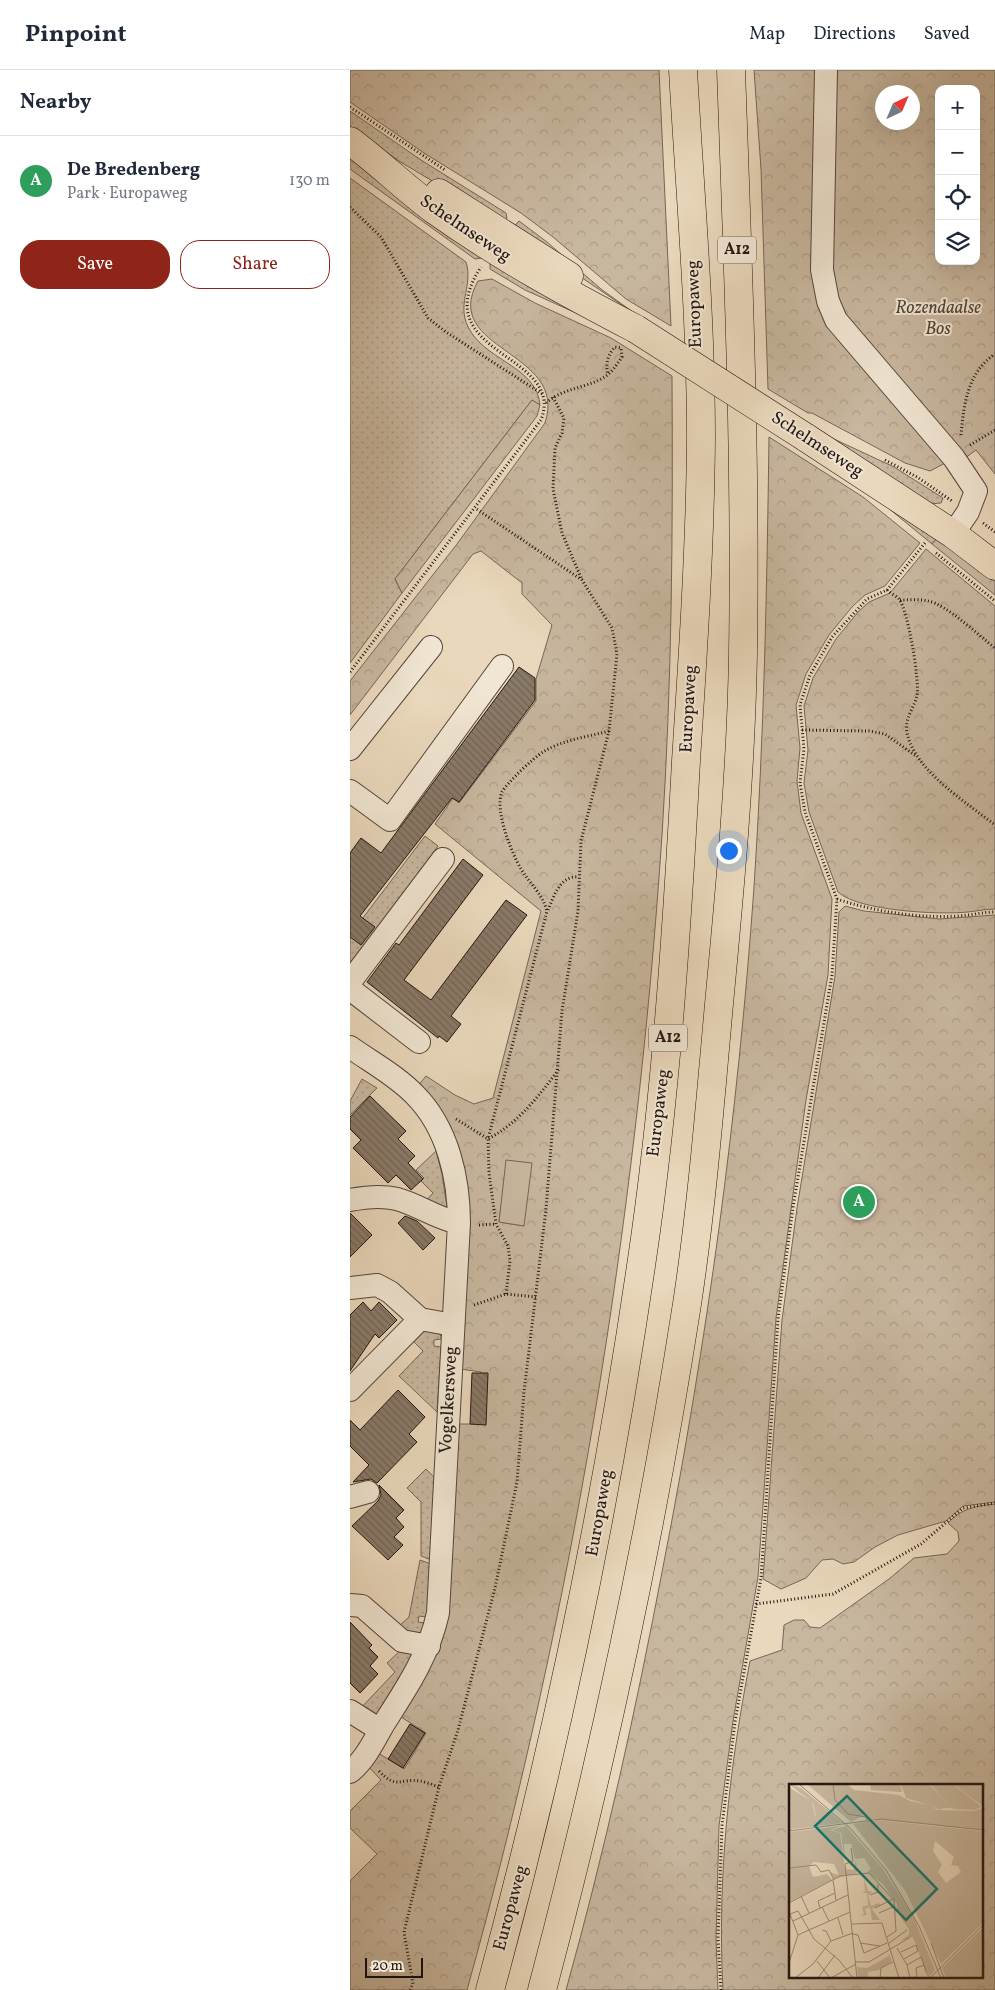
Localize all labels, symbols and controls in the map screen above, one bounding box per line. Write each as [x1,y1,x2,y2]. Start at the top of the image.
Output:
text: Pinpoint [25,18,127,52]
text: Map [749,22,785,47]
text: Directions [813,22,896,47]
text: Saved [924,22,970,47]
north arrow [875,85,920,130]
map controls [935,85,980,265]
button: + [935,85,980,130]
text: Nearby [20,88,91,117]
button: − [935,130,980,175]
text: De Bredenberg [67,157,200,183]
text: A [30,170,42,192]
text: 130 m [289,170,330,192]
button: locate [935,175,980,220]
text: Park · Europaweg [67,183,188,205]
street label: Schelmseweg [414,189,516,269]
button: layers [935,220,980,265]
road number: A12 [718,236,756,264]
button: Save [20,240,170,289]
button: Share [180,240,330,289]
street label: Europaweg [681,259,709,349]
park label: Rozendaalse Bos [895,296,981,342]
street label: Schelmseweg [766,406,868,484]
street label: Europaweg [674,664,704,754]
your location [716,838,742,864]
road number: A12 [649,1024,687,1051]
street label: Europaweg [641,1068,677,1158]
pin: A [843,1183,875,1221]
street label: Vogelkersweg [434,1346,464,1454]
street label: Europaweg [580,1467,620,1559]
inset map [789,1784,982,1978]
street label: Europaweg [487,1862,535,1954]
scale bar [365,1955,422,1978]
text: 20 m [372,1957,403,1976]

